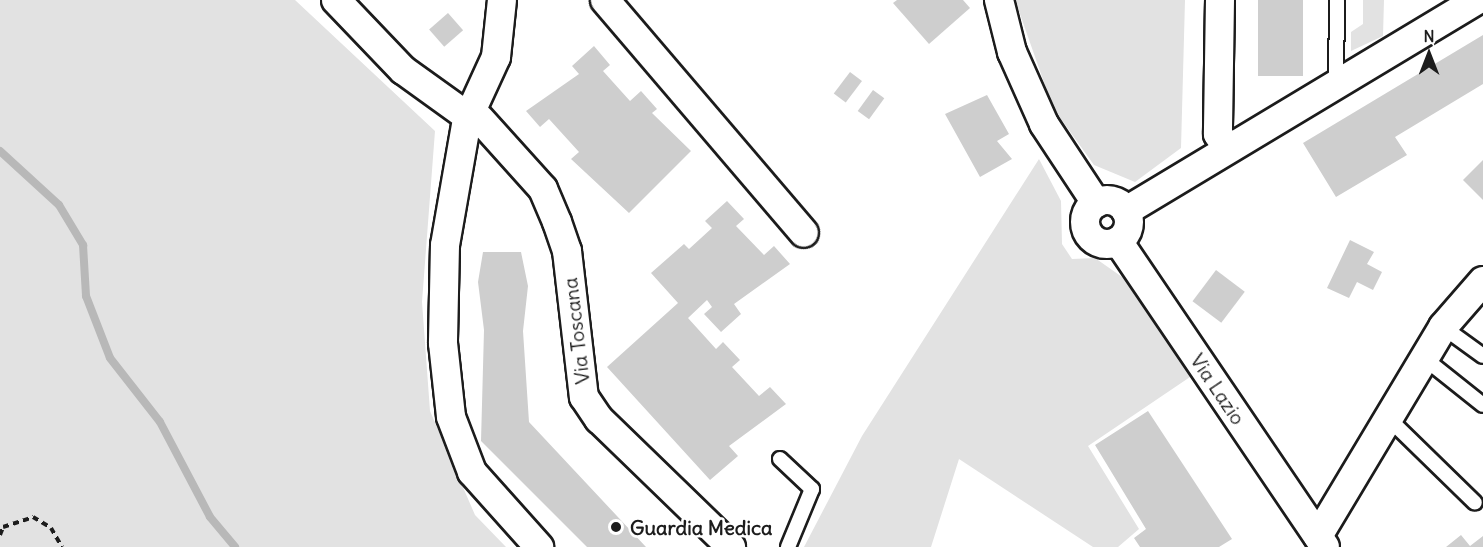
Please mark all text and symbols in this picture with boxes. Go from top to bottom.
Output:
north arrow [1399,24,1459,84]
text: N [1423,26,1435,46]
street label: Via Toscana [558,276,594,386]
street label: Via Lazio [1186,349,1250,429]
place label: Guardia Medica [630,515,772,539]
marker: Guardia Medica [607,518,625,536]

